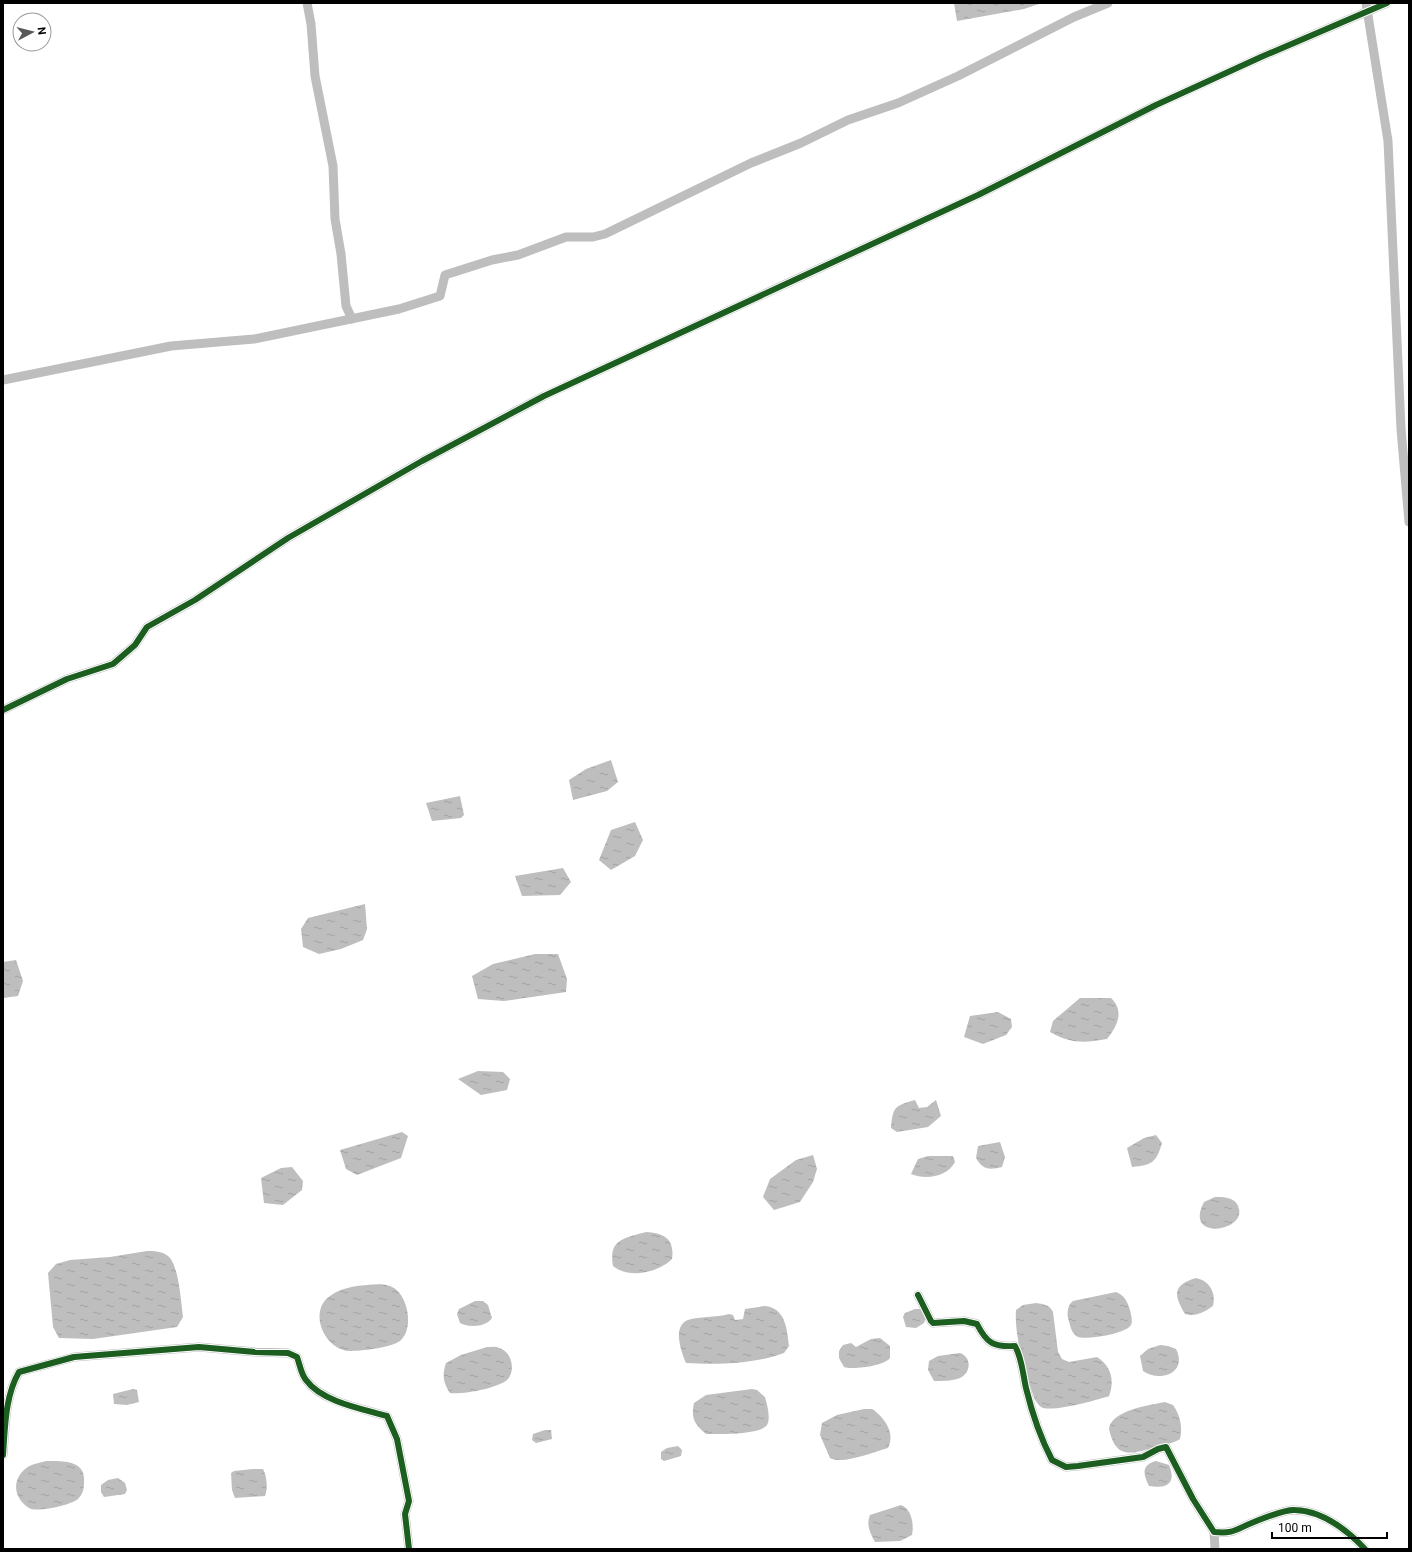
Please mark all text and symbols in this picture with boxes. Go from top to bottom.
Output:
north arrow [12,12,52,52]
text: N [35,26,48,36]
scale bar [1272,1514,1387,1540]
text: 100 m [1278,1521,1312,1535]

